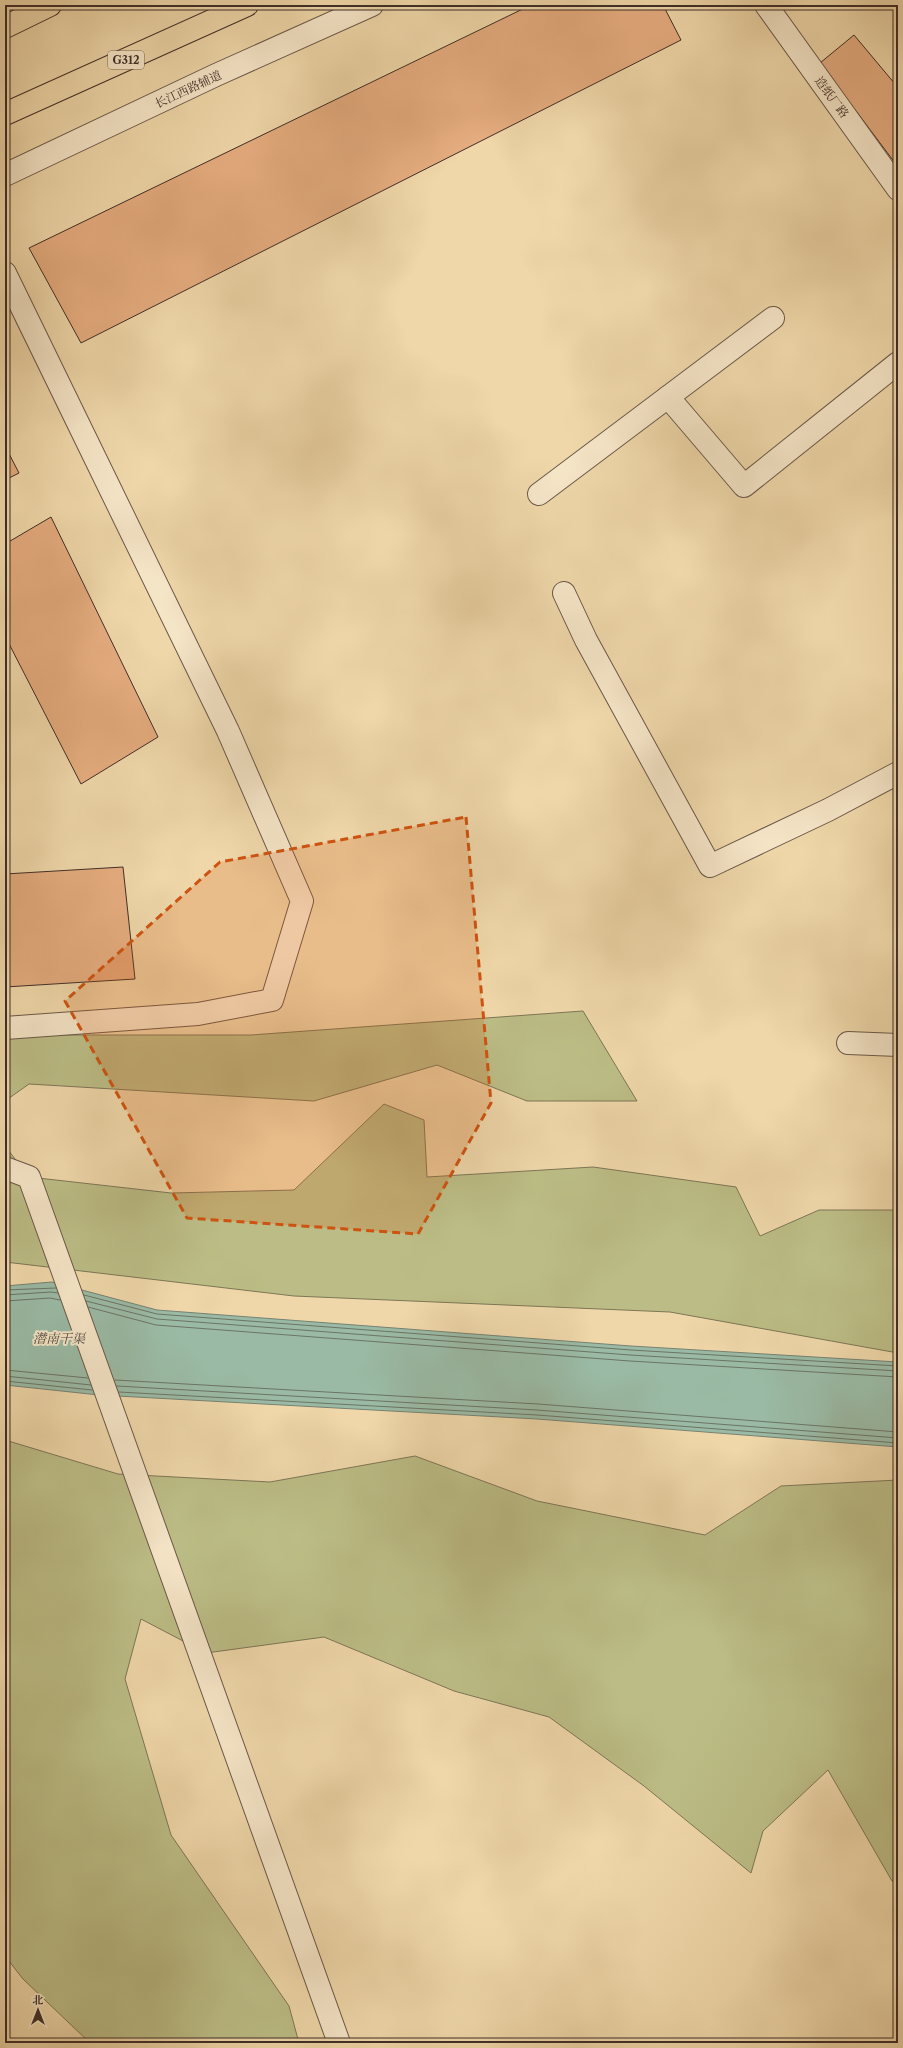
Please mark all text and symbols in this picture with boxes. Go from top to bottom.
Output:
road number: G312 [108,51,144,69]
street label: 长江西路辅道 [152,67,224,111]
street label: 造纸厂路 [812,73,852,121]
water label: 潜南干渠 [33,1330,87,1346]
north arrow [18,1990,58,2030]
text: 北 [33,1993,44,2007]

